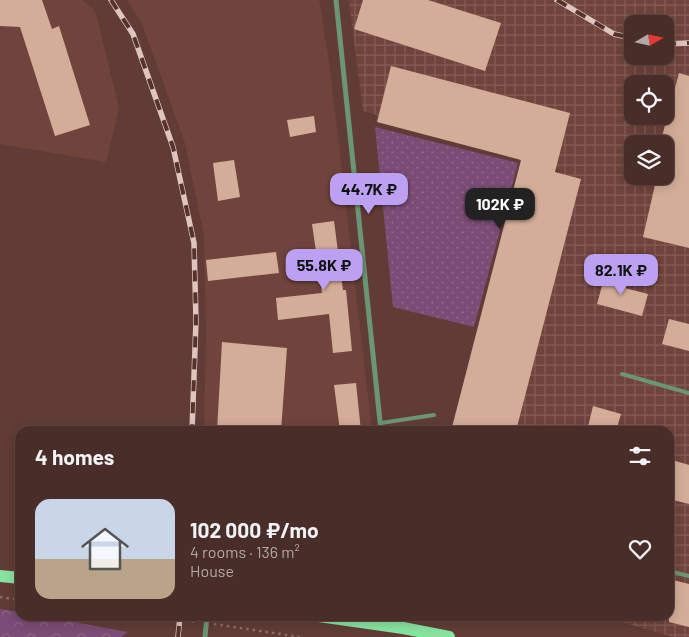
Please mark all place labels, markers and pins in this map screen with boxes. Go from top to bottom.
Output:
pin: 44.7K ₽ [323,172,415,215]
pin: 102K ₽ [459,188,541,230]
pin: 55.8K ₽ [278,248,370,291]
pin: 82.1K ₽ [575,254,667,296]

